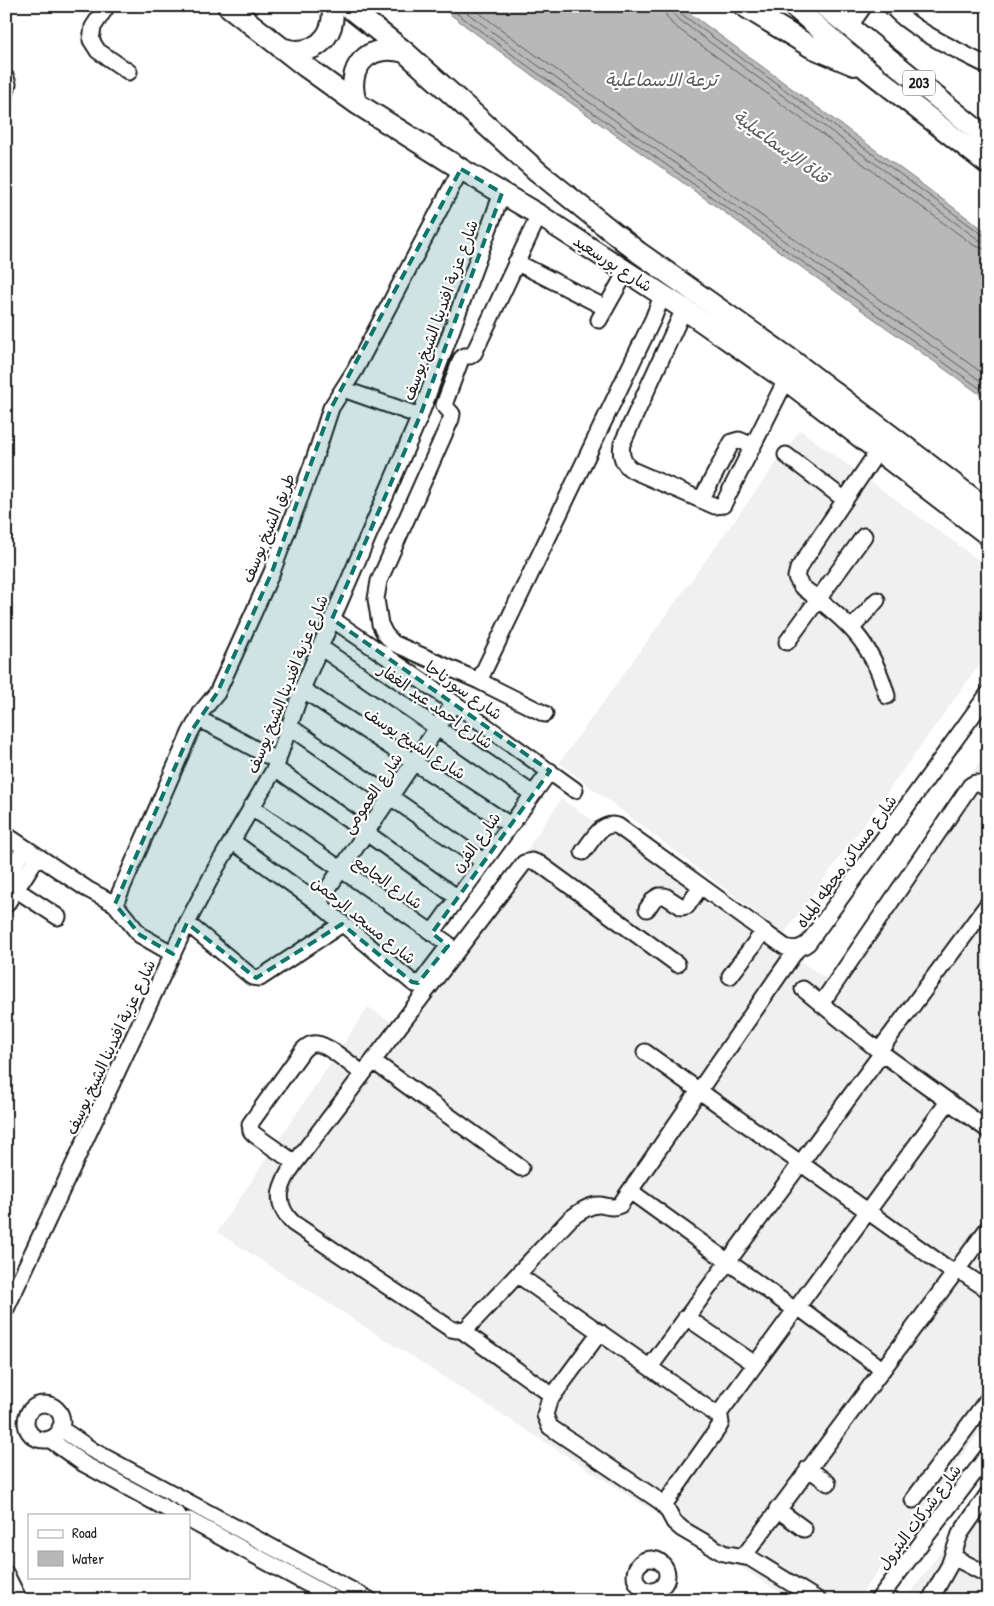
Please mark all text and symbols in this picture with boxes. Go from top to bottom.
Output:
water label: ترعة الاسماعلية [605,67,720,92]
road number: 203 [903,70,935,96]
water label: قناة الإسماعيلية [729,103,835,191]
street label: شارع عزبة افندينا الشيخ يوسف [397,217,484,404]
street label: شارع بورسعيد [569,229,657,298]
street label: طريق الشيخ يوسف [236,470,300,586]
street label: شارع عزبة افندينا الشيخ يوسف [241,591,334,777]
street label: شارع سورناجا [421,655,507,725]
street label: شارع احمد عبد الغفار [372,657,498,755]
street label: شارع الشيخ يوسف [359,702,470,785]
street label: شارع العمومى [337,748,408,838]
street label: شارع مساكن محطه المياه [790,790,903,932]
street label: شارع الفرن [447,807,506,877]
street label: شارع الجامع [348,850,427,915]
street label: شارع مسجد الرحمن [306,871,421,970]
street label: شارع عزبة افندينا الشيخ يوسف [60,956,161,1139]
street label: شارع شركات البترول [872,1460,967,1575]
legend [28,1514,190,1578]
text: Road [72,1522,97,1543]
text: Water [72,1548,104,1569]

